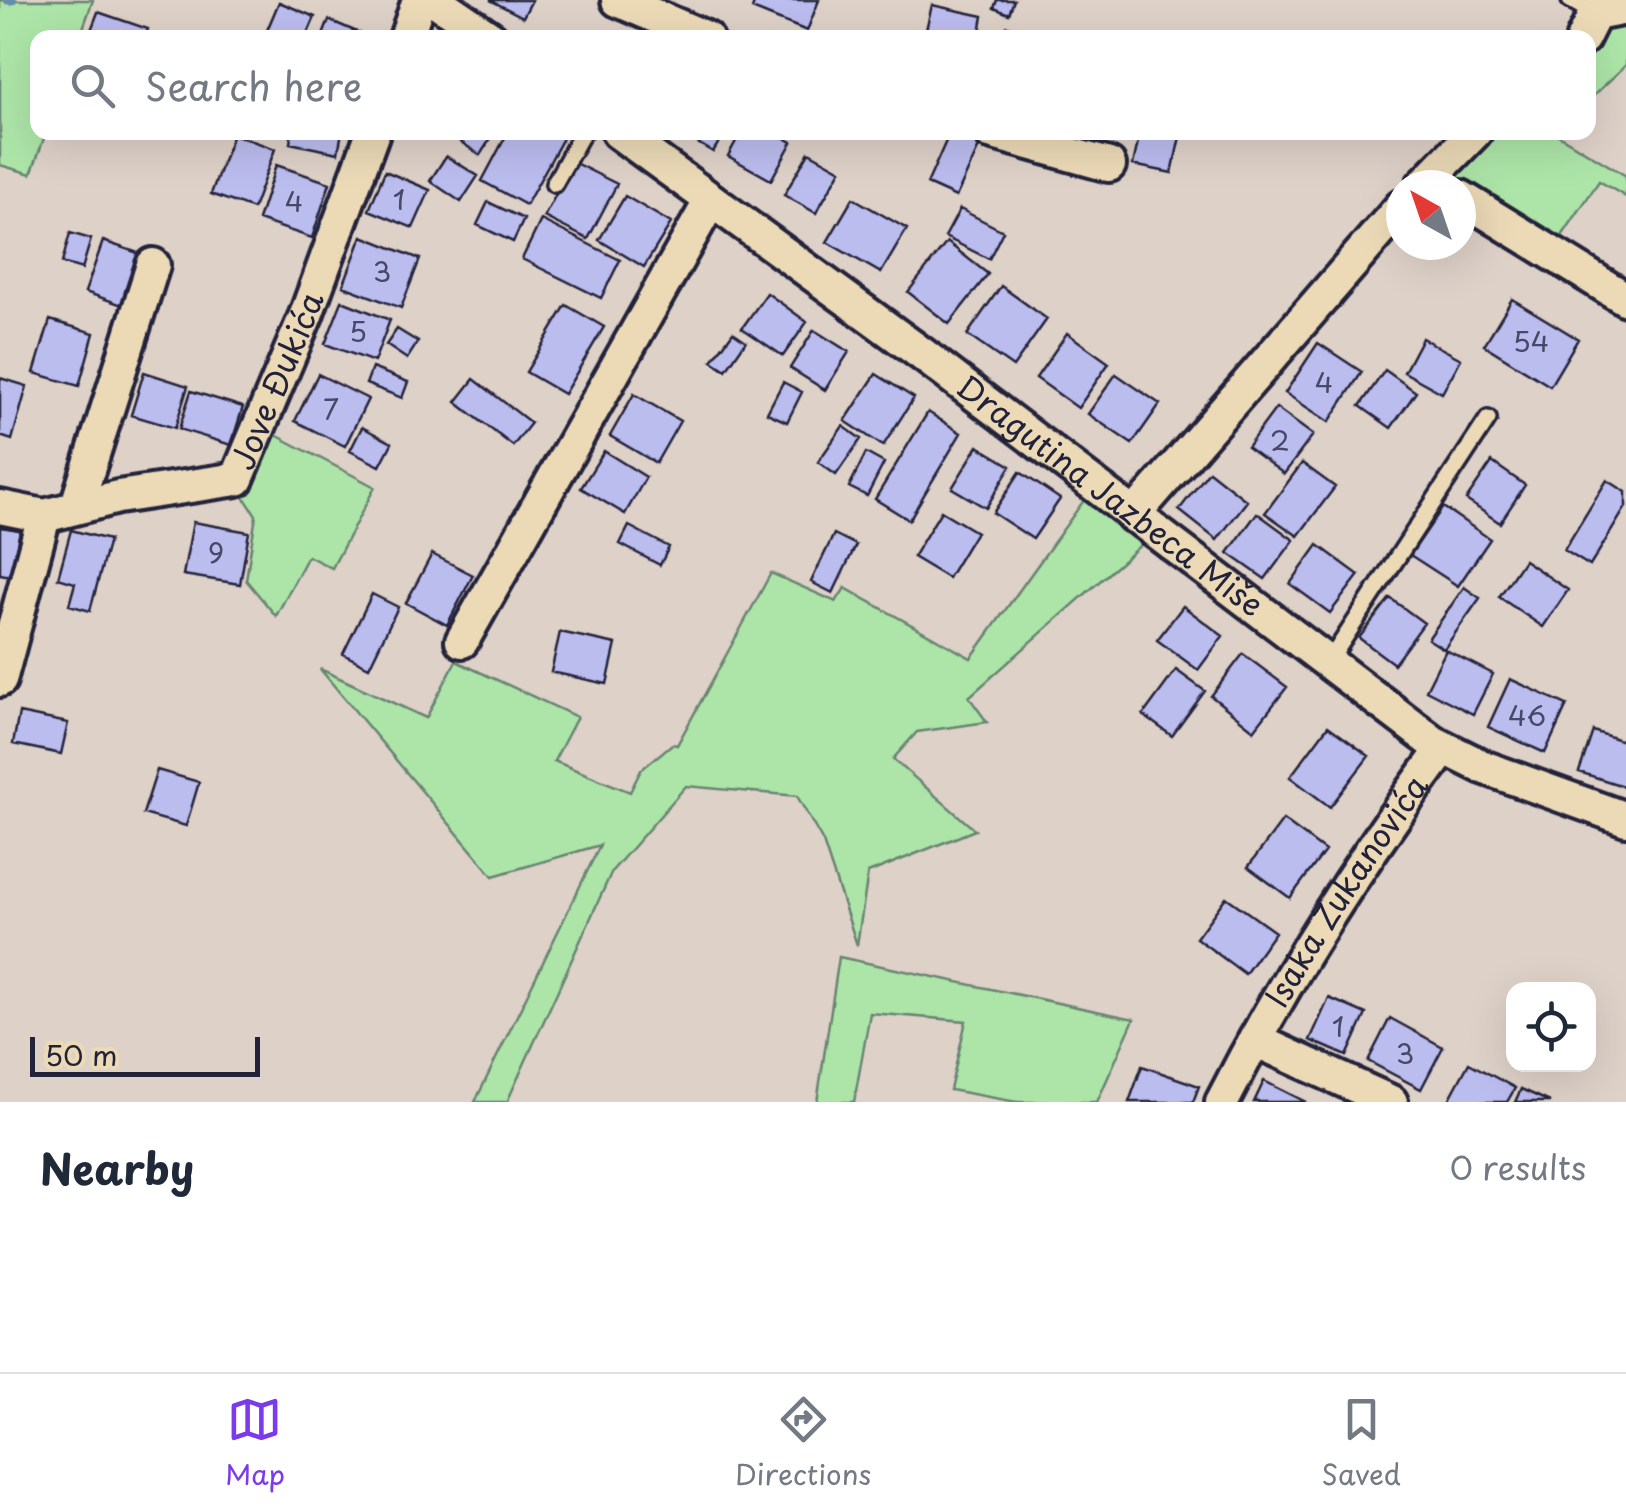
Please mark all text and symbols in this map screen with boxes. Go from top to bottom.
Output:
search box [30,30,1596,140]
text: Search here [145,57,362,114]
icon: search [65,58,120,113]
north arrow [1386,170,1476,260]
house number: 1 [393,177,405,220]
house number: 4 [285,179,303,222]
house number: 3 [373,249,391,292]
street label: Jove Đukića [218,285,334,476]
house number: 5 [349,309,367,352]
house number: 54 [1513,319,1549,362]
house number: 4 [1315,360,1333,403]
street label: Dragutina Jazbeca Miše [947,362,1275,627]
house number: 7 [323,387,339,430]
house number: 2 [1270,418,1290,461]
house number: 9 [208,530,224,573]
house number: 46 [1508,693,1546,736]
street label: Isaka Zukanovića [1252,764,1439,1016]
map controls [1506,982,1596,1072]
button: locate [1506,982,1596,1072]
house number: 1 [1332,1004,1344,1047]
house number: 3 [1396,1031,1414,1074]
scale bar [30,1032,260,1076]
text: 50 m [45,1033,118,1076]
text: Nearby [40,1136,194,1199]
text: 0 results [1450,1143,1586,1191]
tab: Map [225,1392,285,1495]
tab: Directions [735,1392,871,1495]
tab: Saved [1321,1392,1401,1495]

